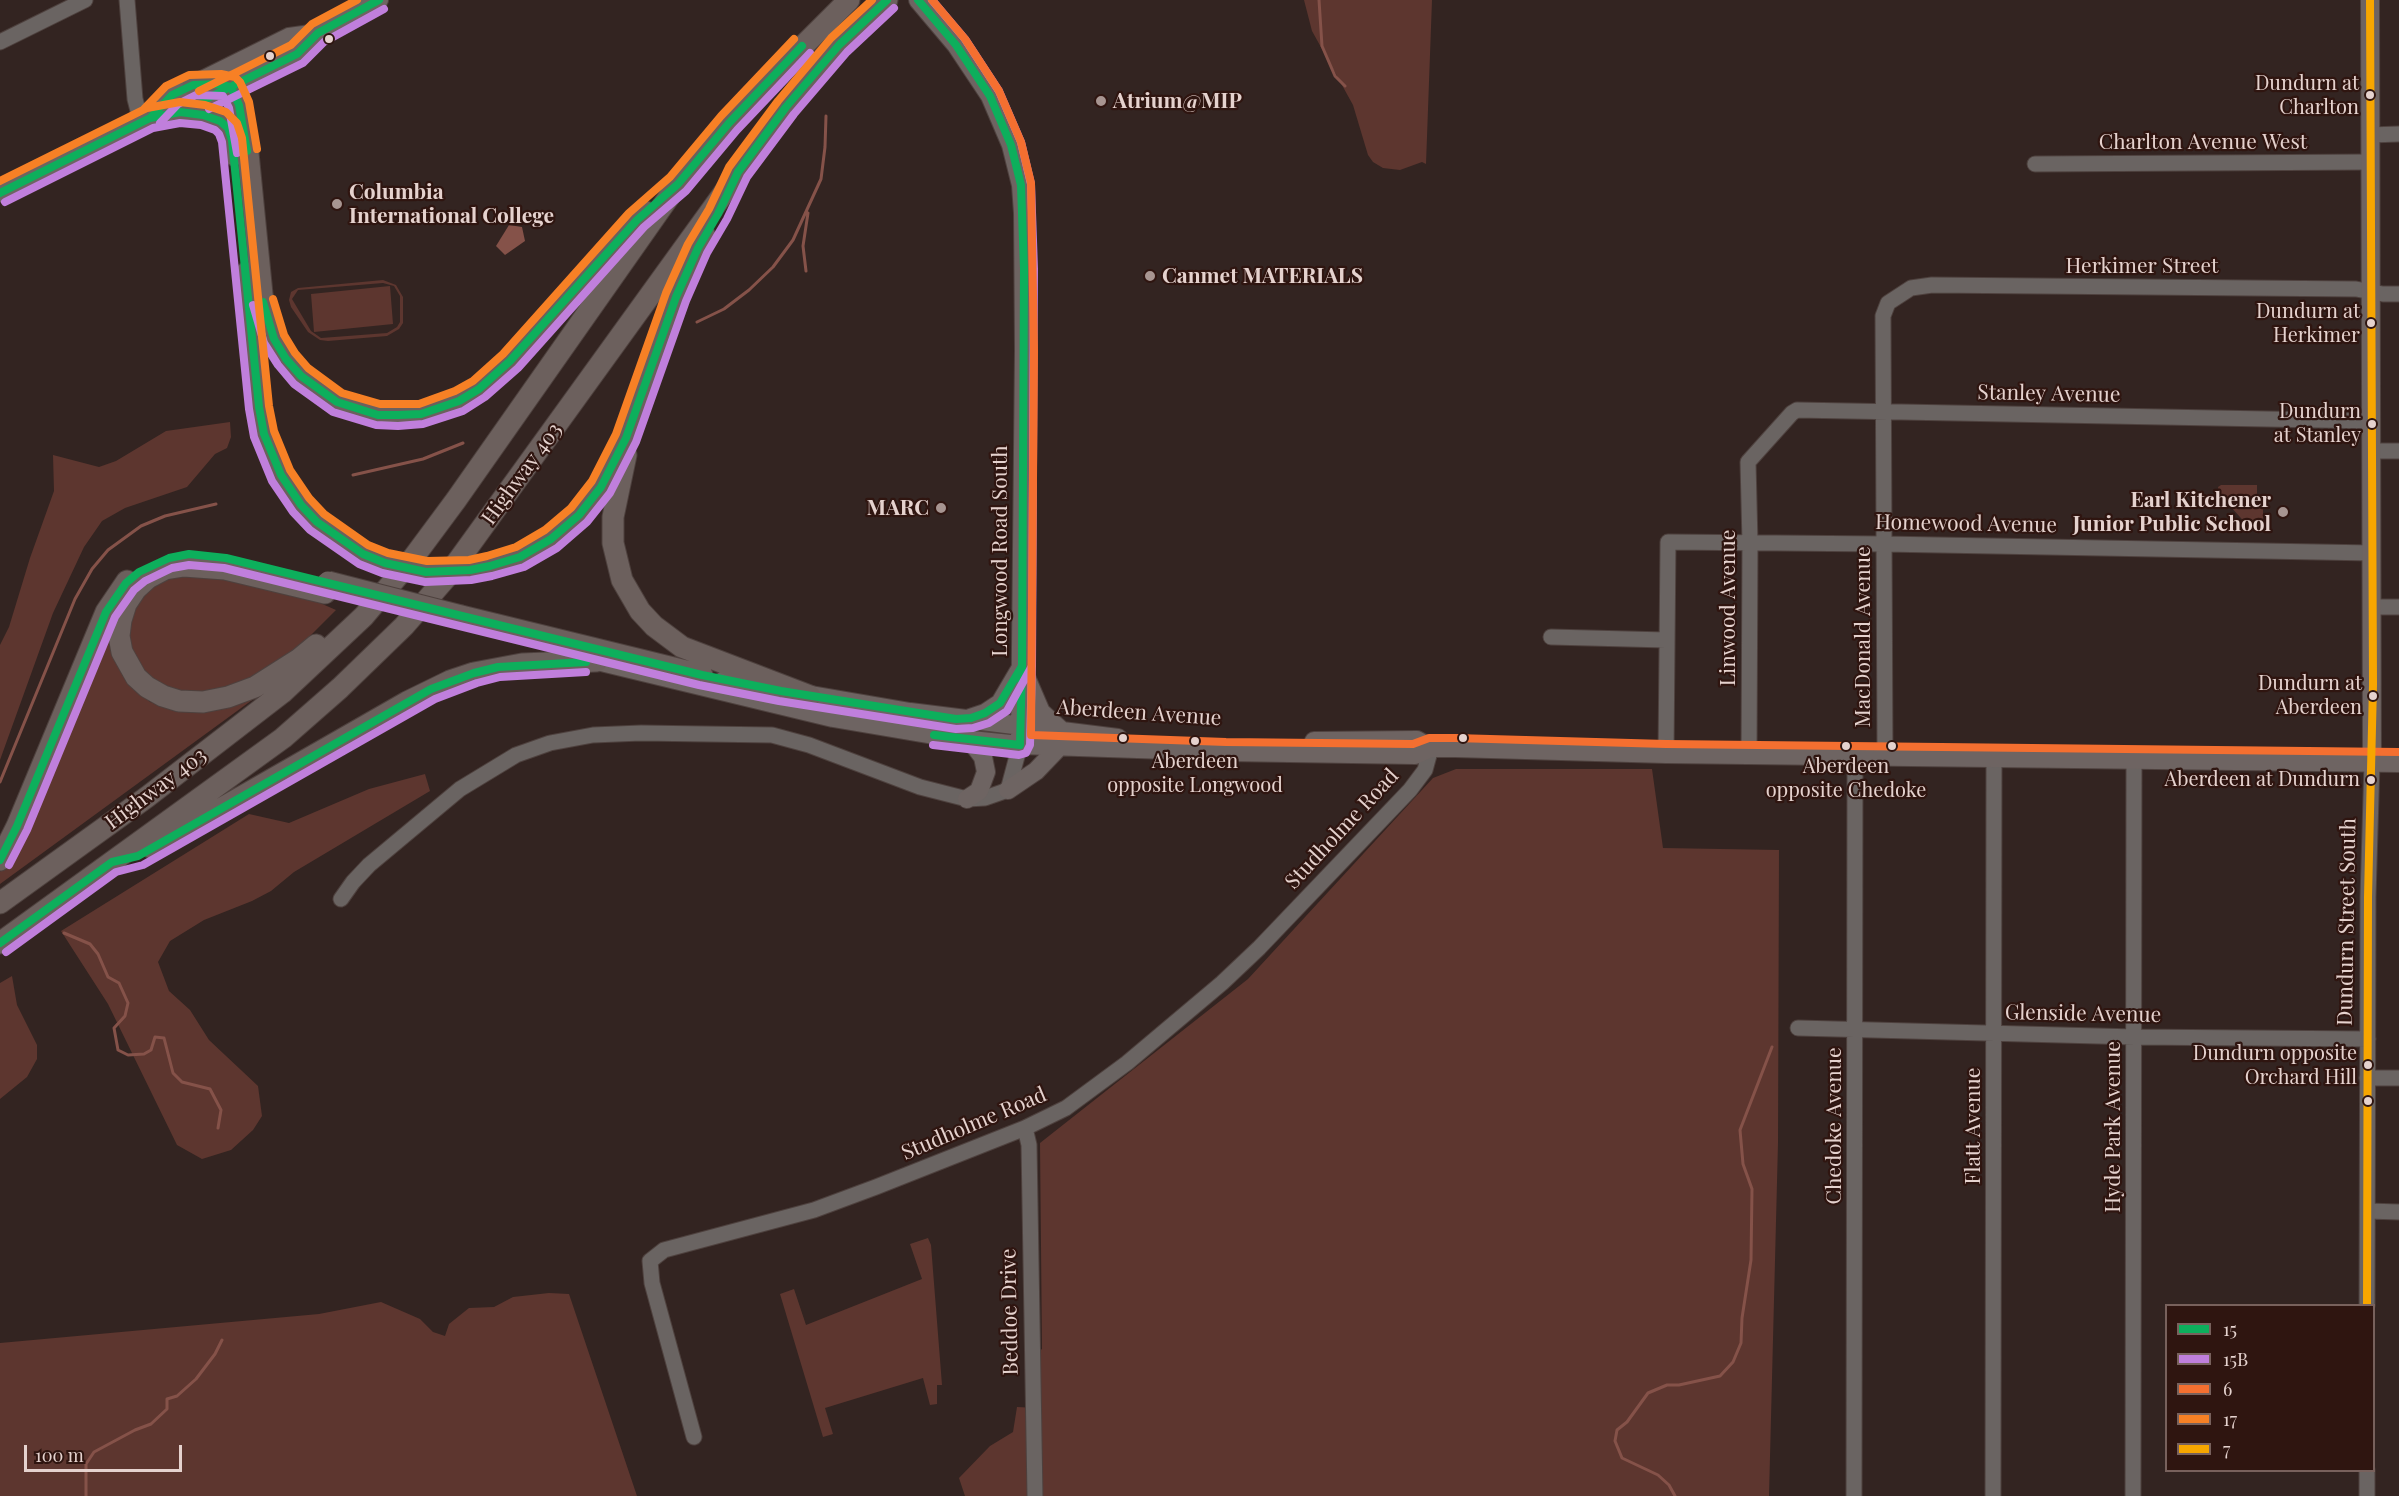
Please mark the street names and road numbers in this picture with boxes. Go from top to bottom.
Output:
street label: Charlton Avenue West [2099,129,2307,155]
street label: Herkimer Street [2065,253,2219,279]
street label: Stanley Avenue [1977,380,2121,408]
street label: Highway 403 [477,418,567,530]
street label: Longwood Road South [987,445,1013,657]
street label: Homewood Avenue [1875,510,2057,538]
street label: Linwood Avenue [1715,530,1741,686]
street label: MacDonald Avenue [1850,546,1876,728]
street label: Aberdeen Avenue [1056,695,1222,731]
street label: Highway 403 [101,743,211,835]
street label: Studholme Road [1280,764,1404,894]
street label: Dundurn Street South [2333,818,2361,1026]
street label: Glenside Avenue [2005,1000,2161,1028]
street label: Hyde Park Avenue [2100,1041,2126,1213]
street label: Chedoke Avenue [1821,1047,1847,1205]
street label: Flatt Avenue [1960,1068,1986,1184]
street label: Studholme Road [898,1082,1050,1166]
street label: Beddoe Drive [996,1248,1024,1376]

